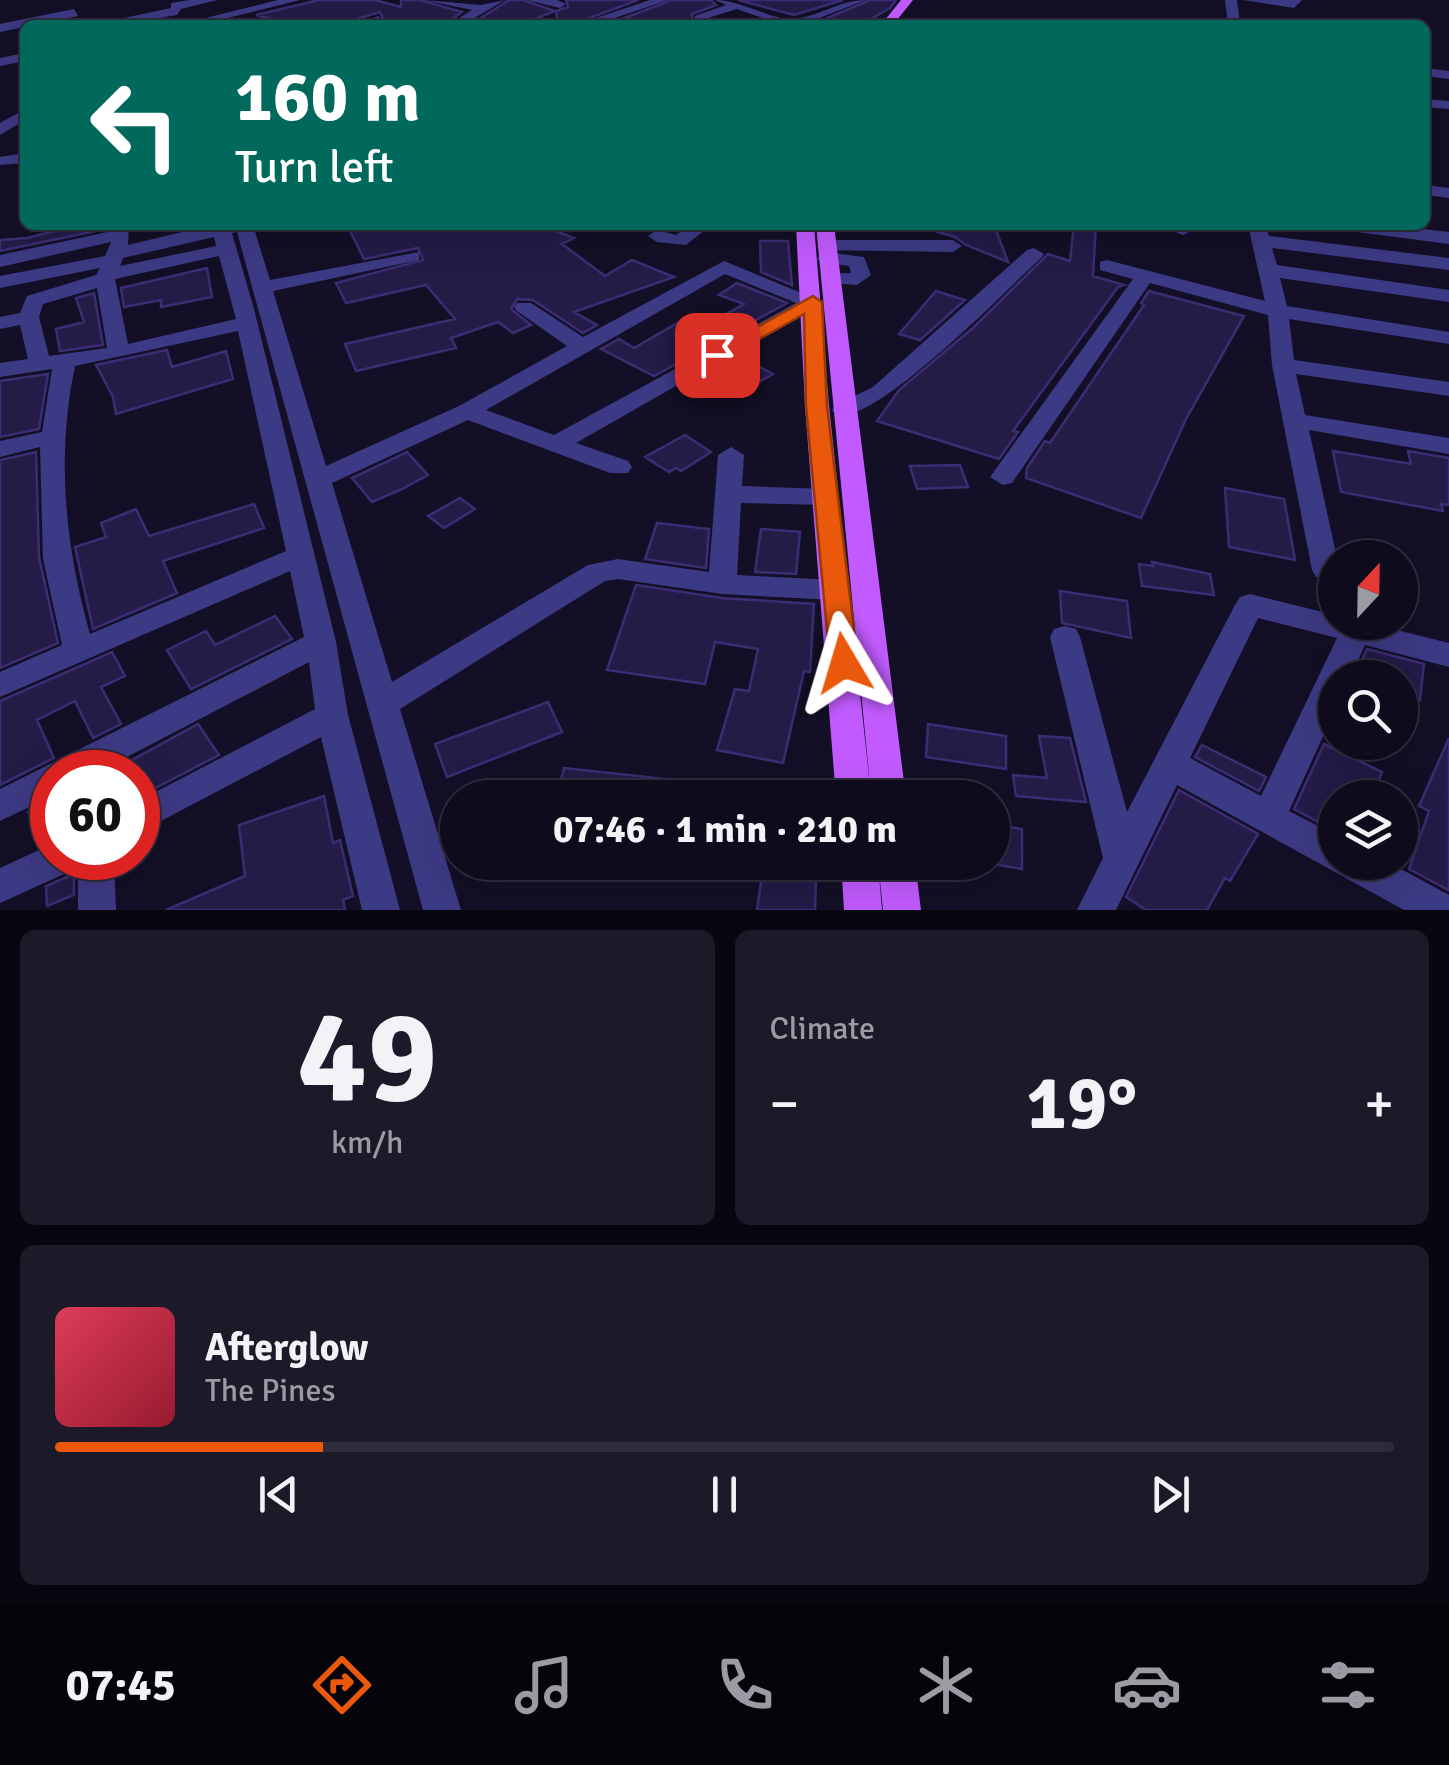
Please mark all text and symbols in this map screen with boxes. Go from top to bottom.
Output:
text: 160 m [235,54,420,140]
icon: left [70,60,200,190]
text: Turn left [235,140,394,195]
pin [675,313,760,398]
icon: arrive [690,328,745,383]
north arrow [1318,540,1418,640]
map controls [1318,540,1418,880]
position arrow [792,611,896,715]
button: search [1318,660,1418,760]
speed limit sign: 60 [30,750,160,880]
button: layers [1318,780,1418,880]
text: 07:46 · 1 min · 210 m [553,806,897,853]
text: 49 [297,978,437,1138]
text: Climate [770,1009,875,1048]
text: 19° [1026,1057,1137,1150]
text: − [770,1070,799,1138]
text: + [1364,1070,1394,1138]
text: km/h [331,1123,403,1162]
text: Afterglow [205,1324,368,1371]
text: The Pines [205,1371,336,1410]
icon: previous [251,1467,306,1522]
icon: pause [697,1467,752,1522]
icon: next [1143,1467,1198,1522]
icon: directions [307,1650,377,1720]
icon: music [509,1650,579,1720]
icon: phone [710,1650,780,1720]
icon: climate [911,1650,981,1720]
icon: car [1112,1650,1182,1720]
icon: filters [1313,1650,1383,1720]
text: 07:45 [66,1658,176,1713]

